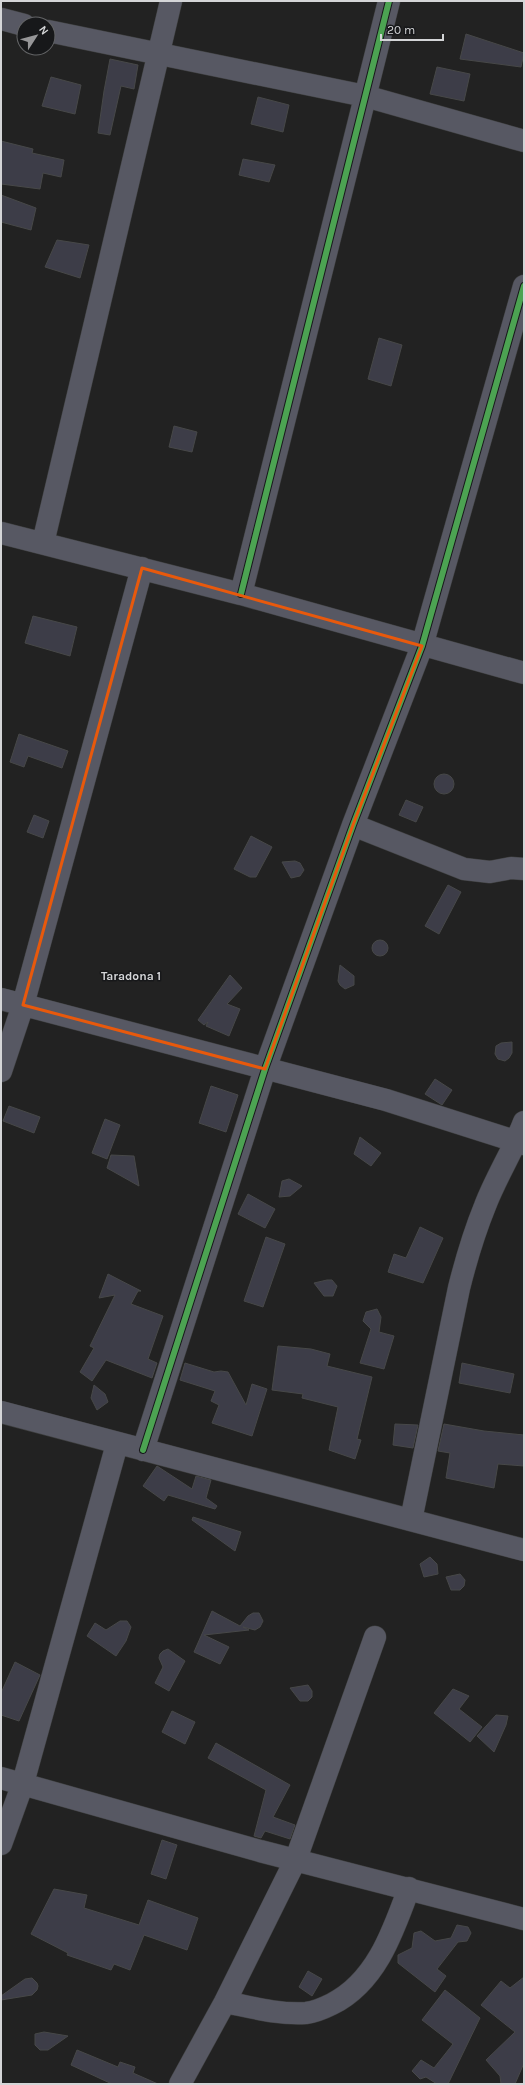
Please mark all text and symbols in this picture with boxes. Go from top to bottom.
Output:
north arrow [16,16,56,56]
scale bar [381,16,443,42]
text: N [36,23,51,37]
text: 20 m [387,23,415,37]
district label: Taradona 1 [101,969,161,983]

